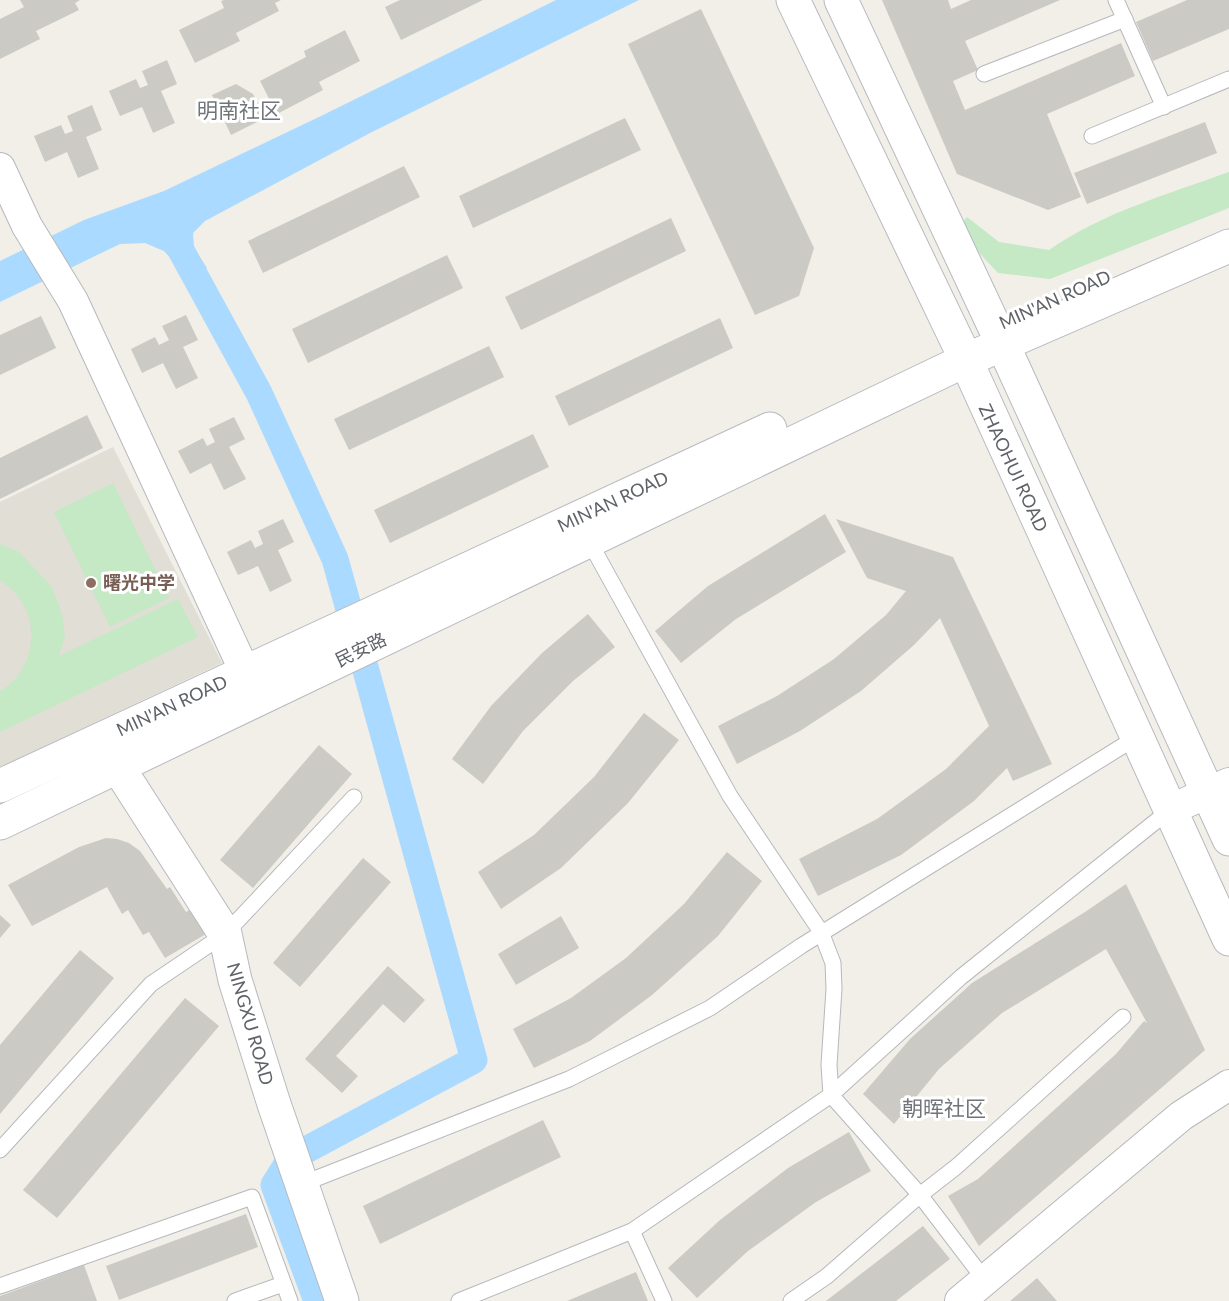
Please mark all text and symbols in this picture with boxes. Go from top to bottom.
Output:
district label: 明南社区 [197,97,281,122]
street label: MIN'AN ROAD [995,265,1114,333]
street label: ZHAOHUI ROAD [975,400,1053,535]
street label: MIN'AN ROAD [554,466,672,536]
place label: 曙光中学 [103,571,175,593]
marker: 曙光中学 [84,576,98,590]
street label: 民安路 [331,627,390,671]
street label: MIN'AN ROAD [113,670,231,740]
street label: NINGXU ROAD [223,960,279,1087]
district label: 朝晖社区 [902,1095,986,1120]

